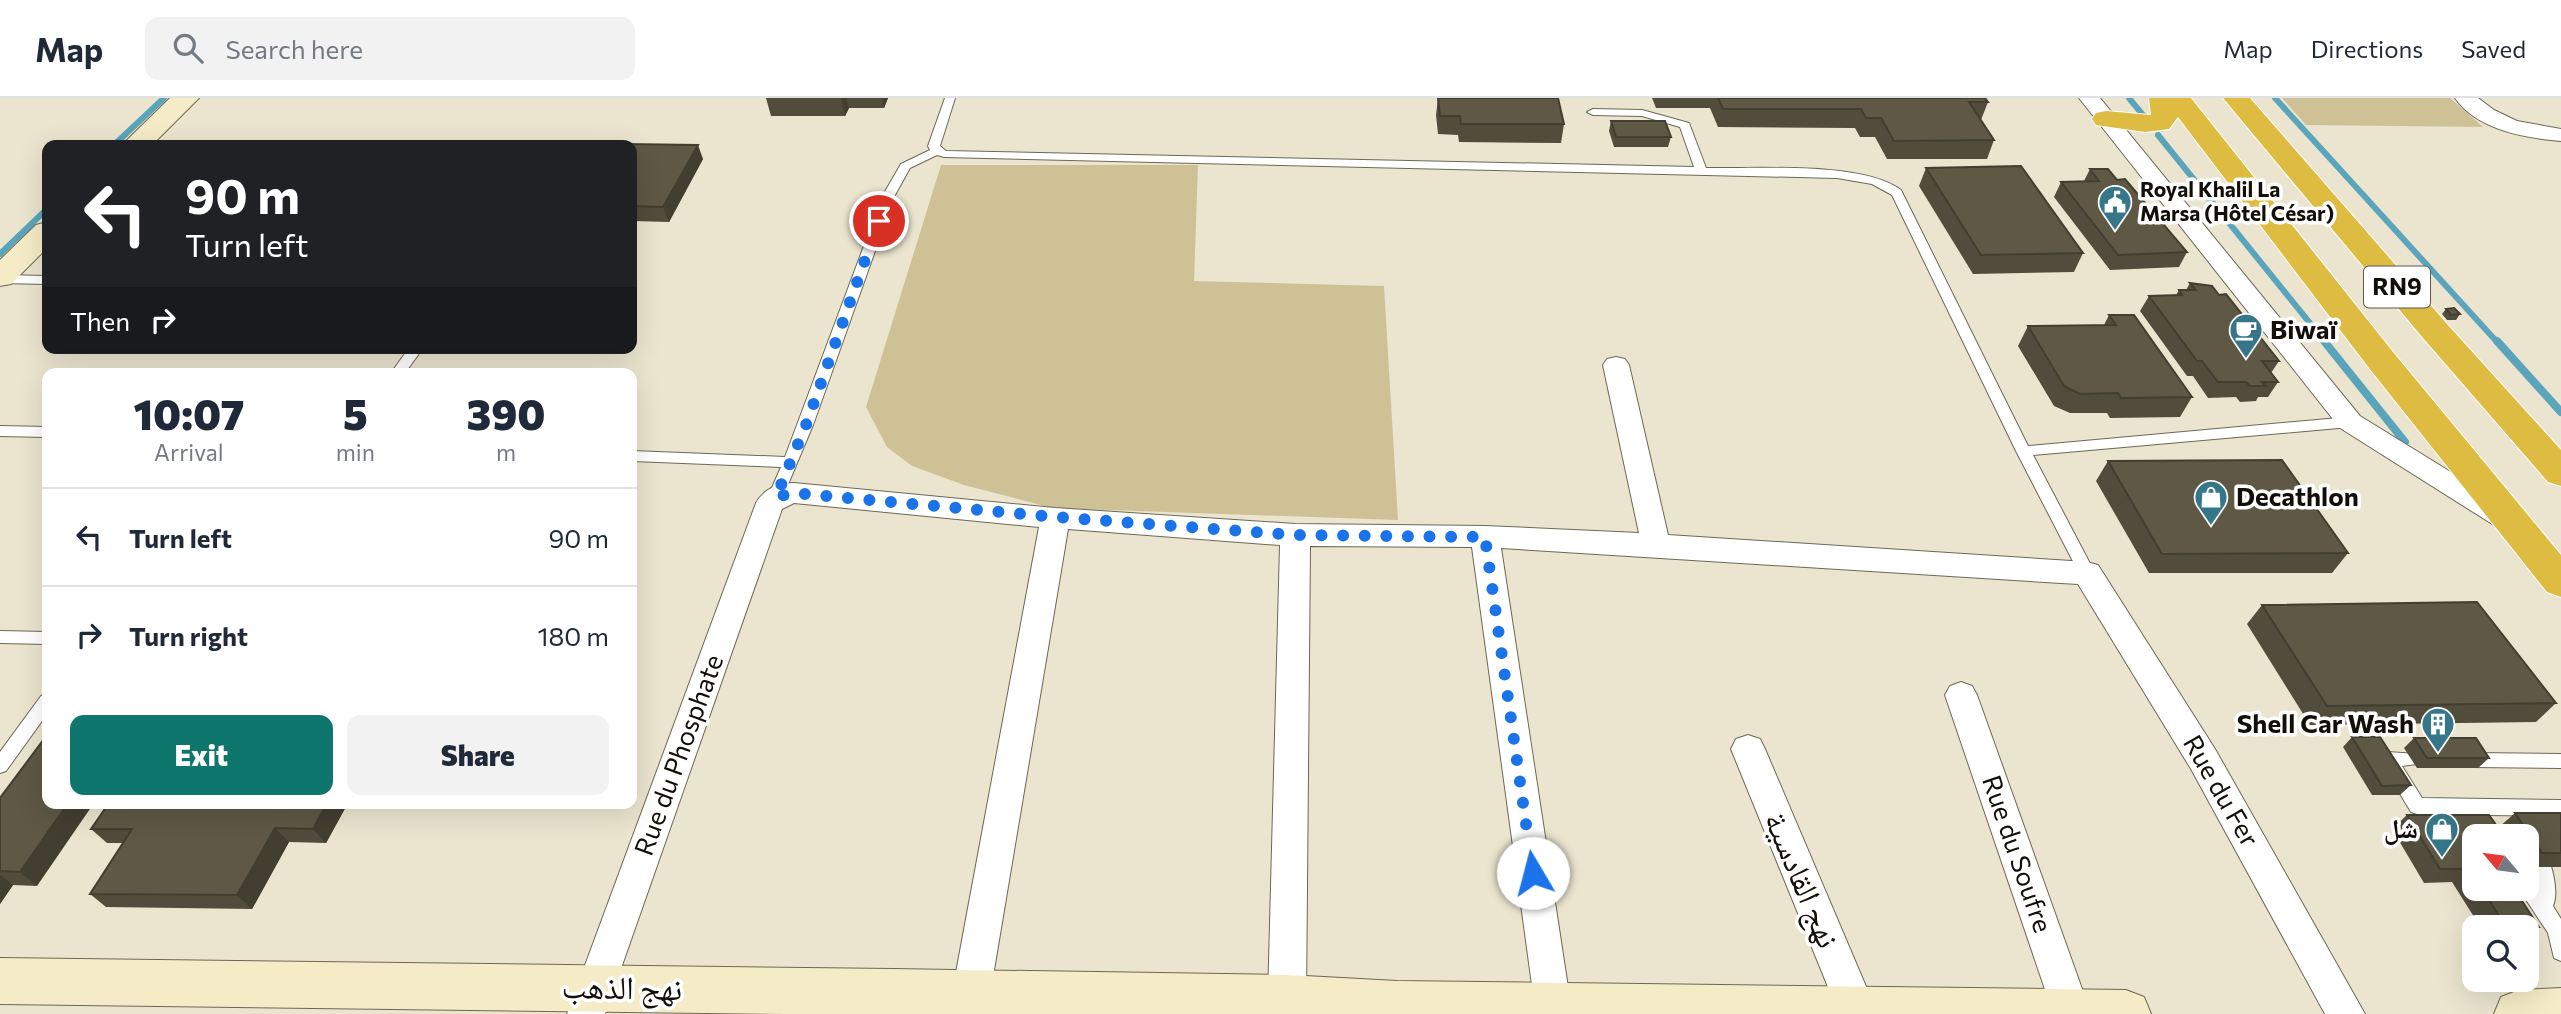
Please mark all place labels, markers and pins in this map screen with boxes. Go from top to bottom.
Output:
place label: Royal Khalil La Marsa (Hôtel César) [2140,176,2334,225]
public building icon: Royal Khalil La Marsa (Hôtel César) [2096,183,2134,232]
pin [849,191,909,251]
cafe icon: Biwaï [2227,311,2265,360]
place label: Biwaï [2270,313,2338,344]
shop icon: Decathlon [2192,478,2230,527]
place label: Decathlon [2236,480,2359,511]
building icon: Shell Car Wash [2419,705,2457,754]
place label: Shell Car Wash [2237,707,2414,738]
shop icon: شل [2423,810,2461,859]
place label: شل [2384,812,2418,845]

